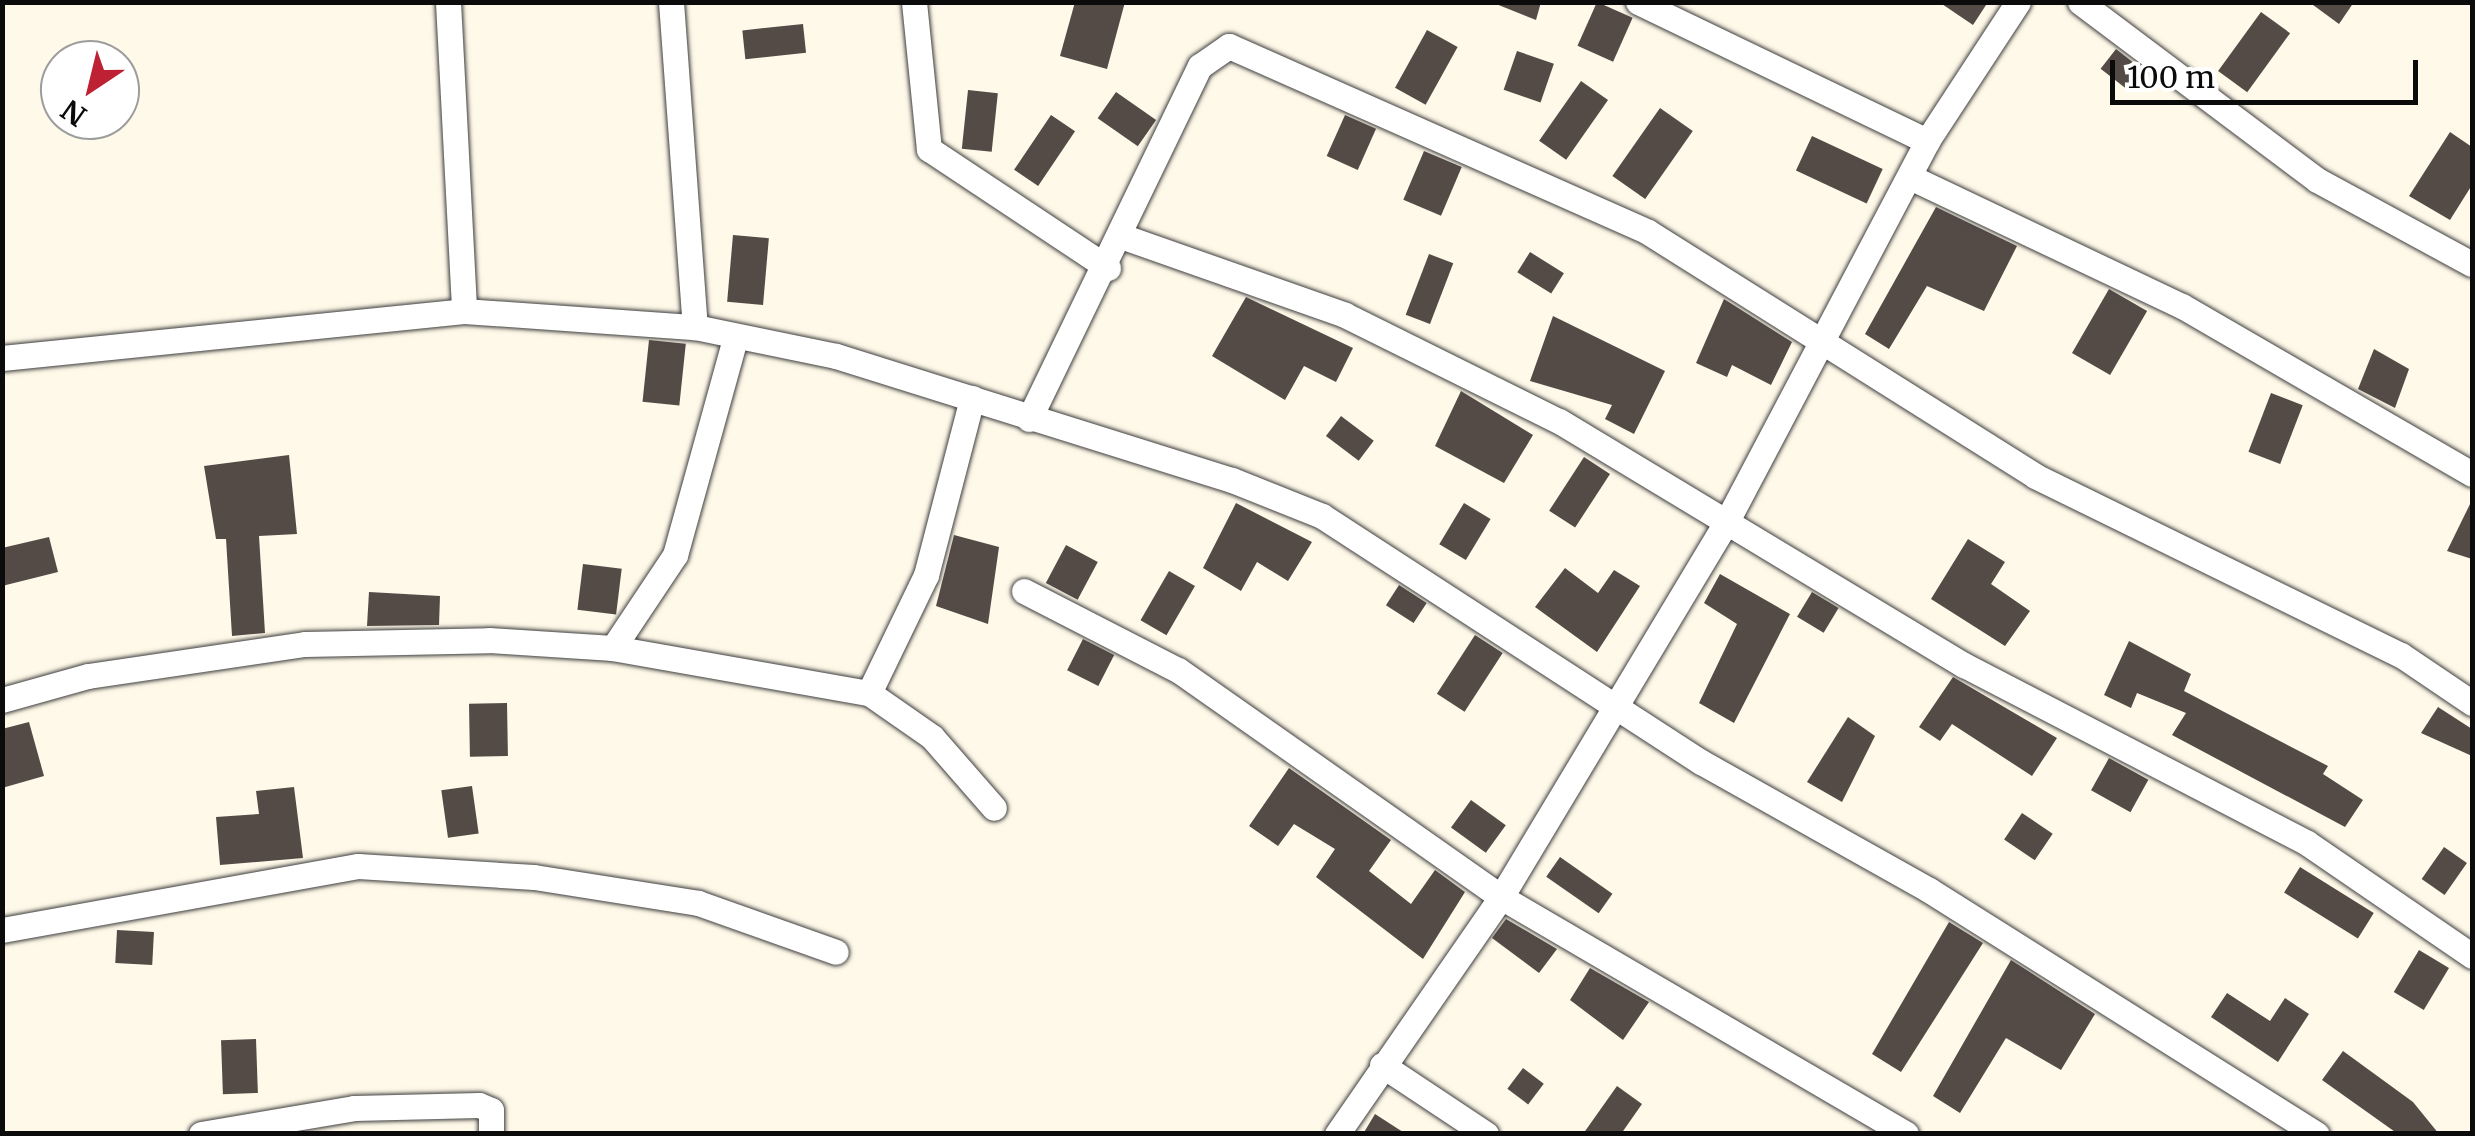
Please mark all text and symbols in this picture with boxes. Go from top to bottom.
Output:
north arrow [40,40,140,140]
scale bar [2115,40,2422,102]
text: 100 m [2127,58,2215,96]
text: N [55,92,93,134]

